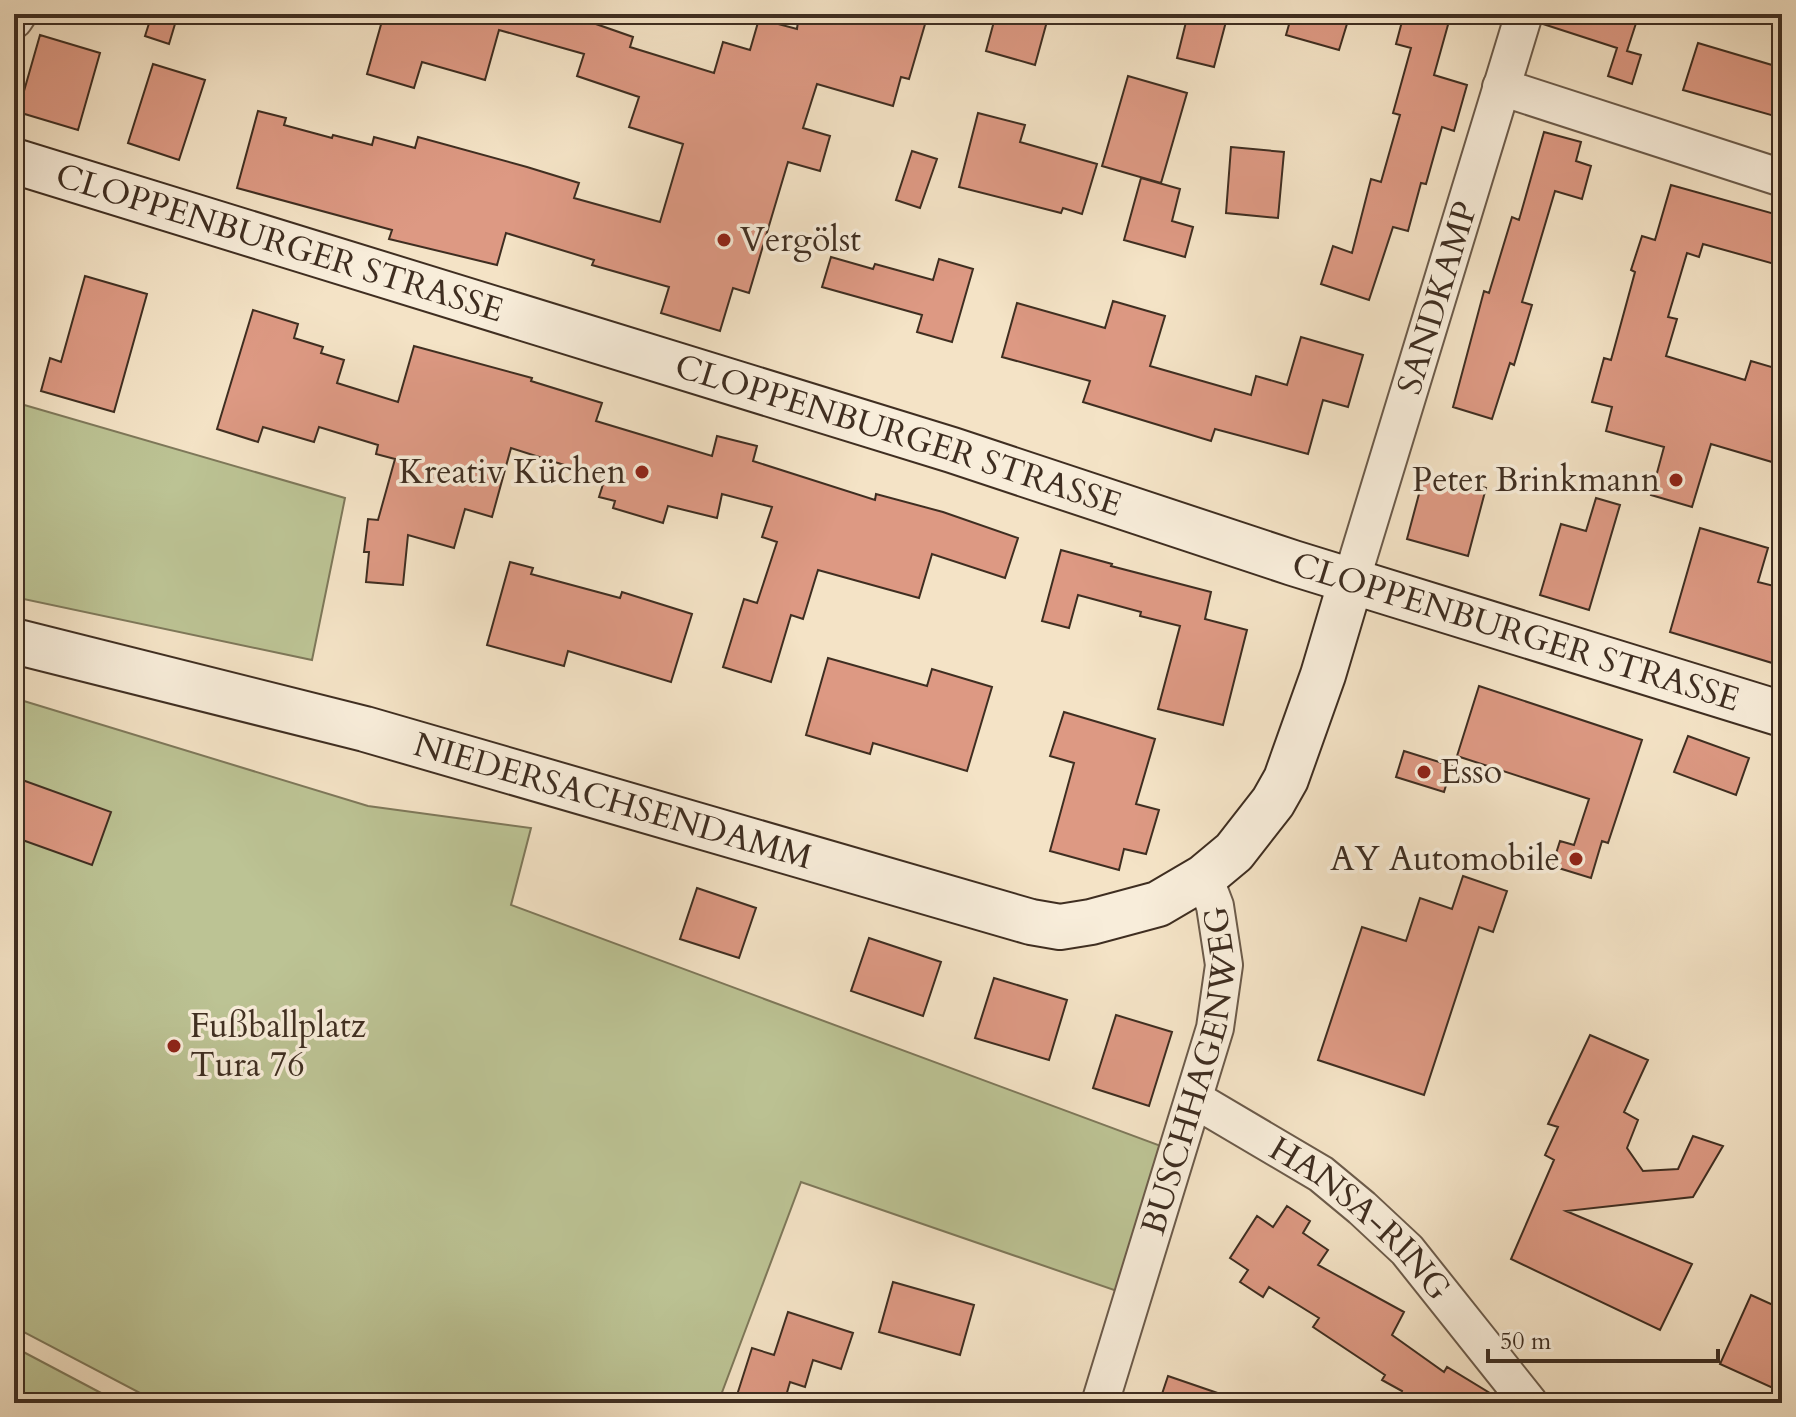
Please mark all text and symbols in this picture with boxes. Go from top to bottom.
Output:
street label: CLOPPENBURGER STRASSE [50,152,509,333]
street label: SANDKAMP [1386,196,1488,400]
place label: Vergölst [740,217,861,263]
marker: Vergölst [715,231,733,249]
street label: CLOPPENBURGER STRASSE [669,343,1128,528]
place label: Kreativ Küchen [399,449,626,495]
place label: Peter Brinkmann [1412,457,1660,503]
marker: Kreativ Küchen [633,463,651,481]
marker: Peter Brinkmann [1667,471,1685,489]
street label: CLOPPENBURGER STRASSE [1286,541,1745,723]
street label: NIEDERSACHSENDAMM [408,721,817,880]
place label: Esso [1440,749,1502,795]
marker: Esso [1415,763,1433,781]
place label: AY Automobile [1330,836,1560,882]
marker: AY Automobile [1567,850,1585,868]
street label: BUSCHHAGENWEG [1130,903,1248,1240]
place label: Fußballplatz Tura 76 [190,1003,366,1088]
marker: Fußballplatz Tura 76 [165,1037,183,1055]
street label: HANSA-RING [1261,1126,1461,1310]
scale bar [1488,1313,1718,1363]
text: 50 m [1500,1325,1552,1358]

